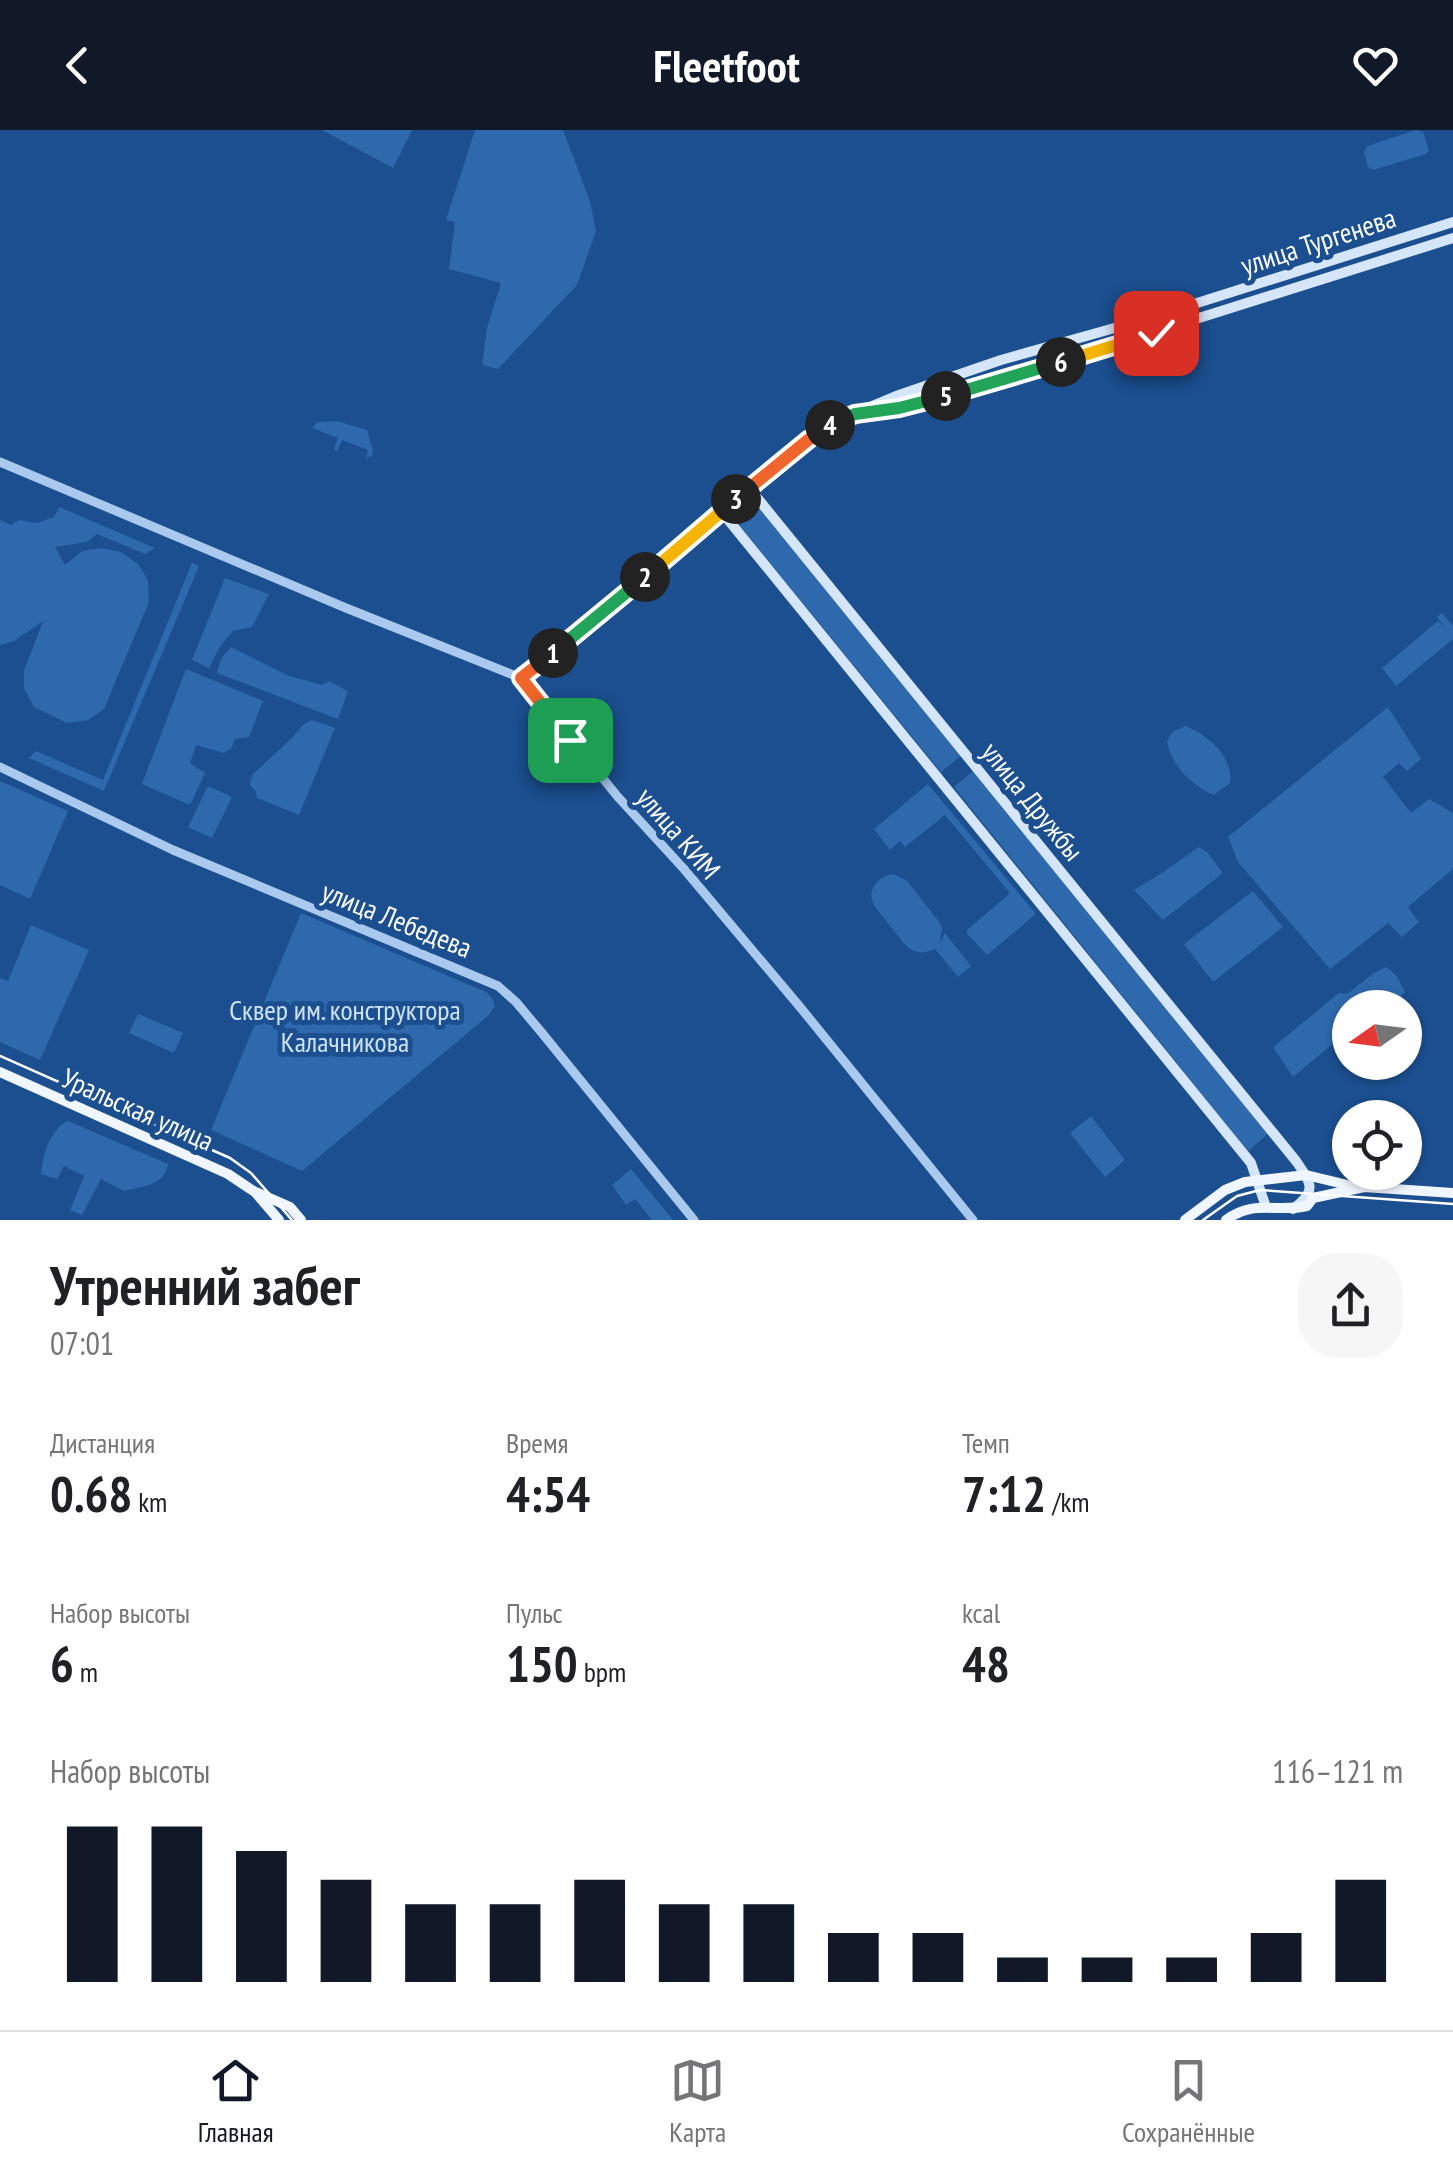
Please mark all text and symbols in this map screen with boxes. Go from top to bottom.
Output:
text: Fleetfoot [653,36,800,94]
icon: back [50,38,105,93]
icon: heart [1348,38,1403,93]
street label: улица Тургенева [1236,199,1400,283]
pin [1114,291,1199,376]
icon: check [1129,306,1184,361]
pin: 6 [1036,337,1086,387]
text: 6 [1054,343,1068,380]
pin: 5 [921,371,971,421]
text: 5 [939,377,953,414]
pin: 4 [805,400,855,450]
text: 4 [823,406,837,443]
pin: 3 [711,474,761,524]
text: 3 [729,480,743,517]
pin: 2 [620,552,670,602]
text: 2 [638,558,652,595]
pin: 1 [528,628,578,678]
text: 1 [546,634,560,671]
pin [528,698,613,783]
icon: arrive [543,713,598,768]
street label: улица Дружбы [974,734,1092,868]
street label: улица КИМ [629,779,729,887]
street label: улица Лебедева [317,872,477,966]
north arrow [1332,990,1422,1080]
map controls [1332,990,1422,1190]
park label: Сквер им. конструктора Калачникова [229,991,461,1060]
street label: Уральская улица [56,1059,220,1159]
button: locate [1332,1100,1422,1190]
text: Утренний забег [50,1249,360,1320]
button: share [1298,1253,1403,1358]
text: 07:01 [50,1322,114,1364]
text: Дистанция [50,1424,155,1461]
text: Время [506,1424,568,1461]
text: Темп [962,1424,1010,1461]
text: 0.68 [50,1461,132,1526]
text: 4:54 [506,1461,590,1526]
text: 7:12 [962,1461,1046,1526]
text: km [132,1483,167,1520]
text: /km [1046,1483,1090,1520]
text: Набор высоты [50,1594,190,1631]
text: Пульс [506,1594,563,1631]
text: kcal [962,1594,1000,1631]
text: 6 [50,1631,74,1696]
text: 150 [506,1631,578,1696]
text: 48 [962,1631,1010,1696]
text: m [74,1653,98,1690]
text: bpm [578,1653,626,1690]
text: Набор высоты [50,1750,210,1792]
text: 116–121 m [1272,1750,1403,1792]
tab: Главная [198,2053,274,2150]
tab: Карта [669,2053,726,2150]
tab: Сохранённые [1122,2053,1255,2150]

